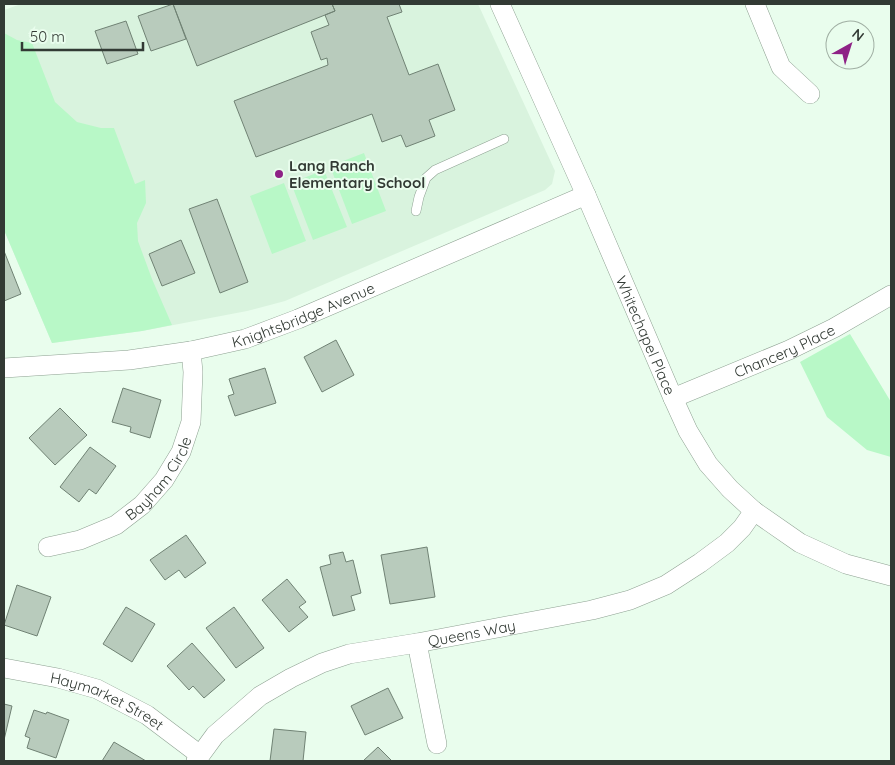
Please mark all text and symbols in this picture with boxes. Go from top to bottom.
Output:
scale bar [22,20,144,52]
north arrow [825,20,875,70]
text: N [849,25,868,45]
text: 50 m [30,27,65,46]
place label: Lang Ranch Elementary School [289,156,425,192]
marker: Lang Ranch Elementary School [273,168,285,180]
street label: Whitechapel Place [612,273,680,398]
street label: Knightsbridge Avenue [230,278,377,351]
street label: Chancery Place [731,320,838,381]
street label: Bayham Circle [121,434,195,524]
street label: Queens Way [426,615,517,650]
street label: Haymarket Street [49,667,168,734]

